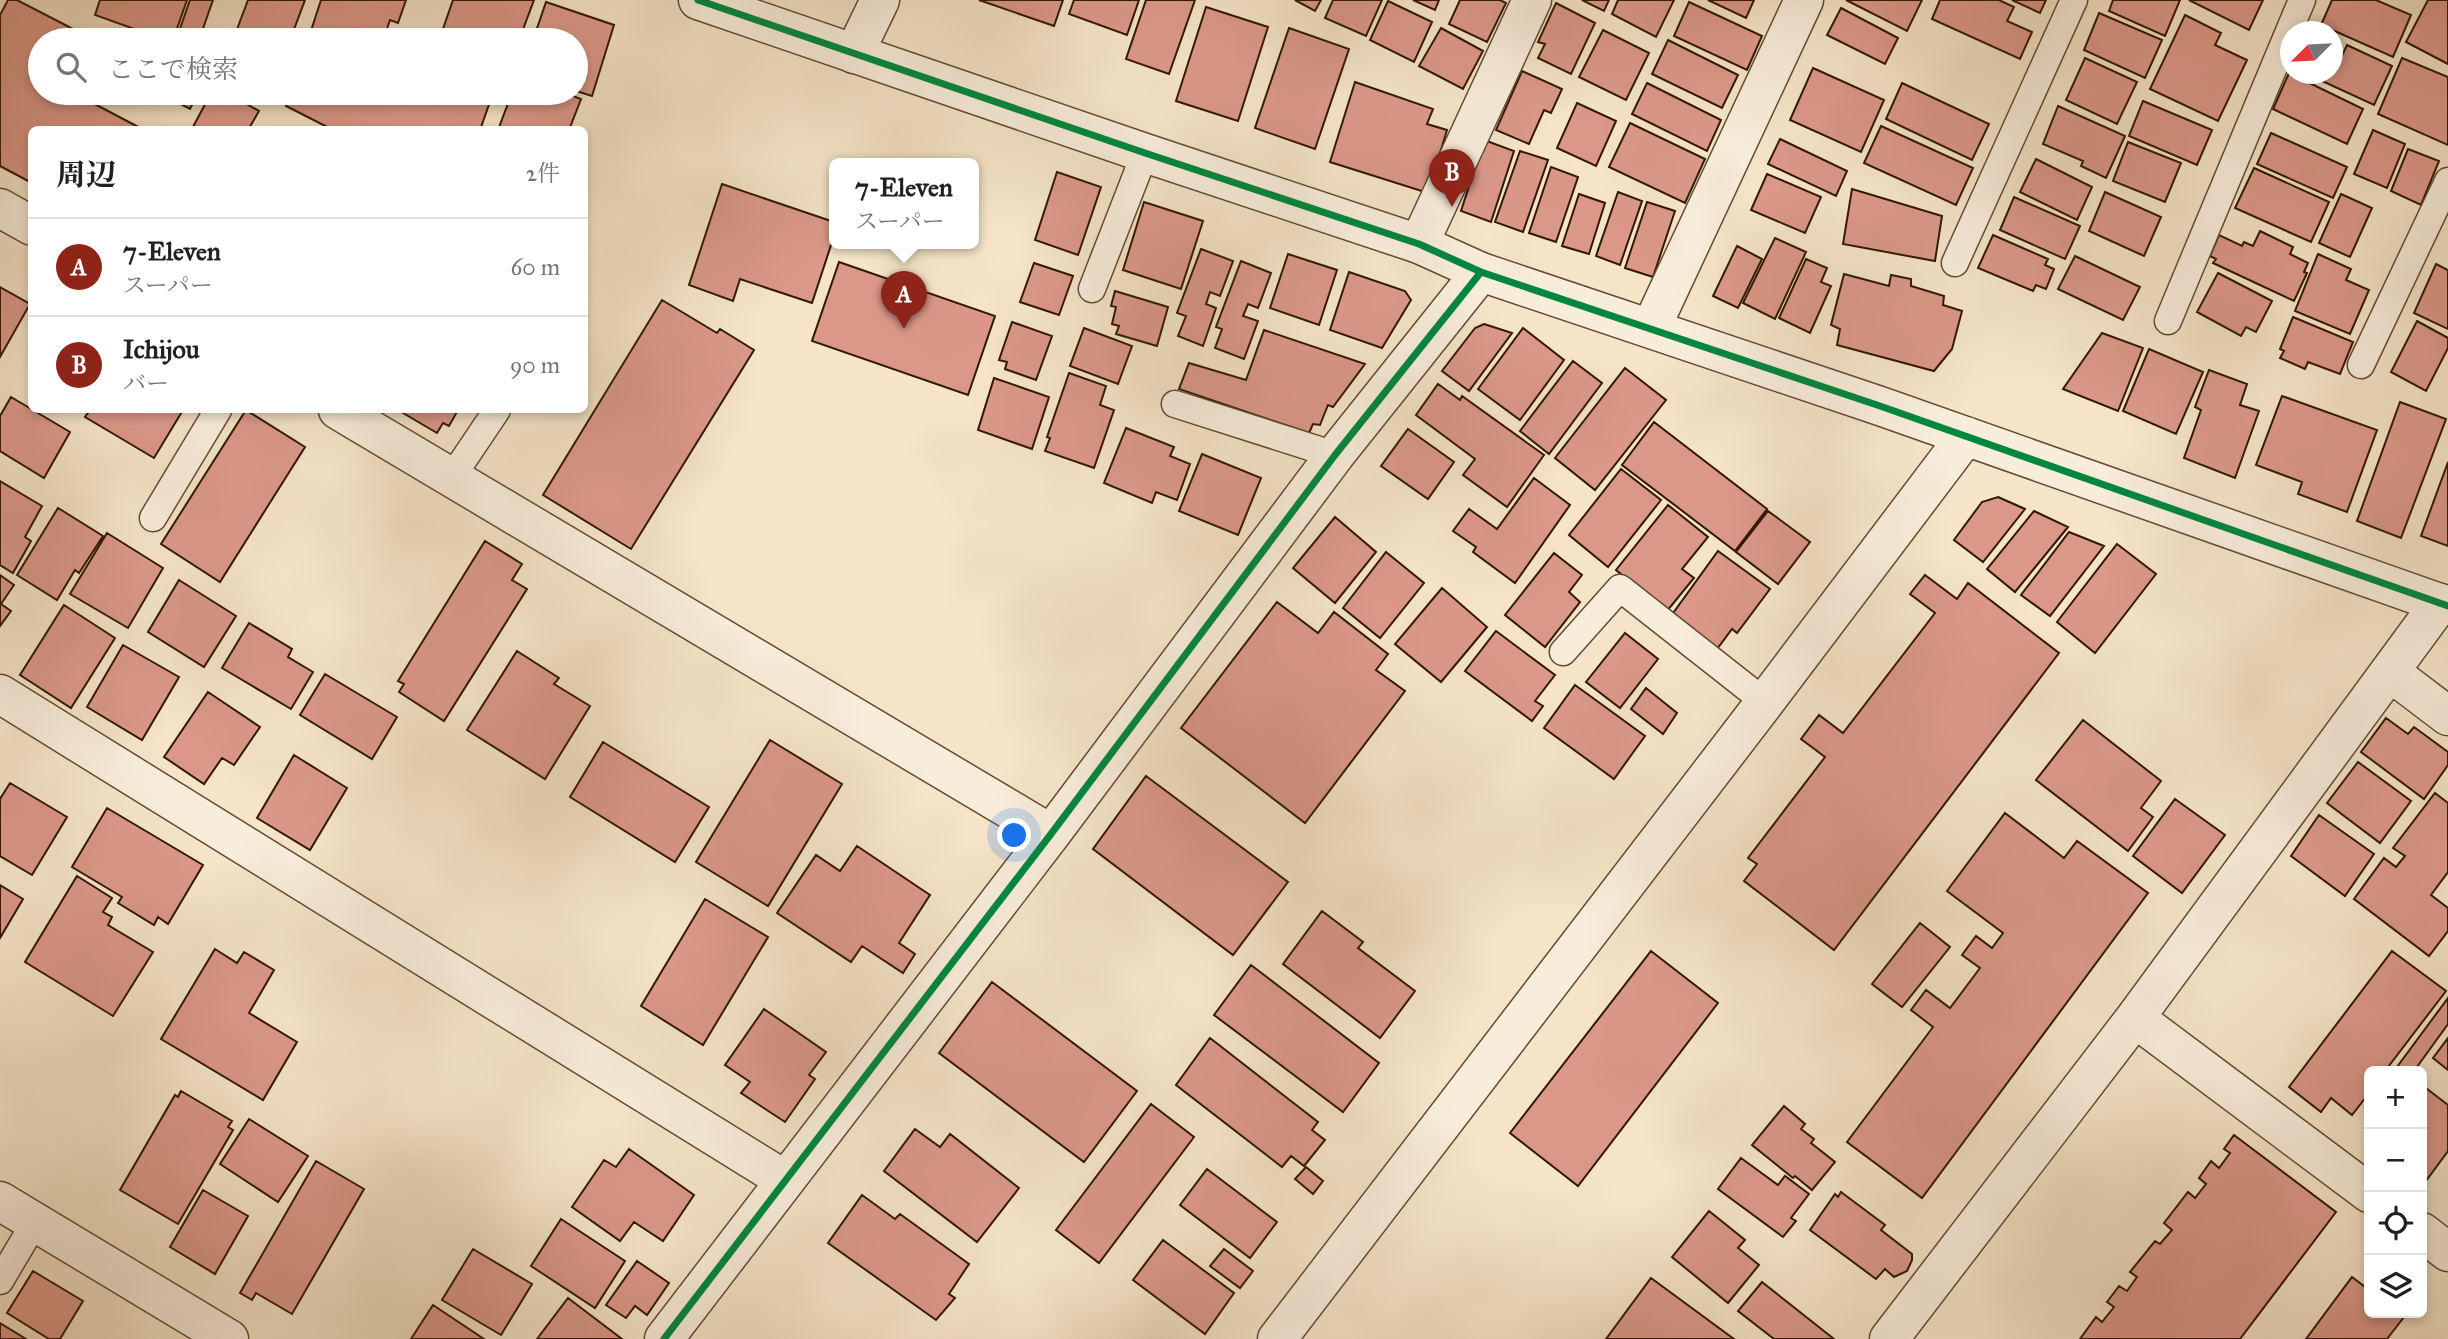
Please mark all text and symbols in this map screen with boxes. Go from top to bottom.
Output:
north arrow [2280,21,2343,84]
search box [28,28,588,105]
icon: search [52,48,90,86]
text: ここで検索 [108,53,238,85]
pin: B [1429,149,1475,207]
text: 周辺 [56,157,116,193]
popup [829,158,979,249]
text: 2件 [526,159,560,187]
text: 7-Eleven [855,171,953,203]
text: スーパー [855,207,945,235]
text: 7-Eleven [123,235,221,267]
text: A [71,253,87,281]
text: 60 m [511,253,560,281]
text: スーパー [123,271,213,299]
pin: A [881,271,927,329]
text: Ichijou [123,333,200,365]
text: B [71,351,87,379]
text: 90 m [510,351,560,379]
text: バー [123,369,169,397]
your location [997,818,1031,852]
map controls [2364,1066,2427,1318]
button: + [2364,1066,2427,1129]
button: − [2364,1129,2427,1192]
button: locate [2364,1192,2427,1255]
button: layers [2364,1255,2427,1318]

